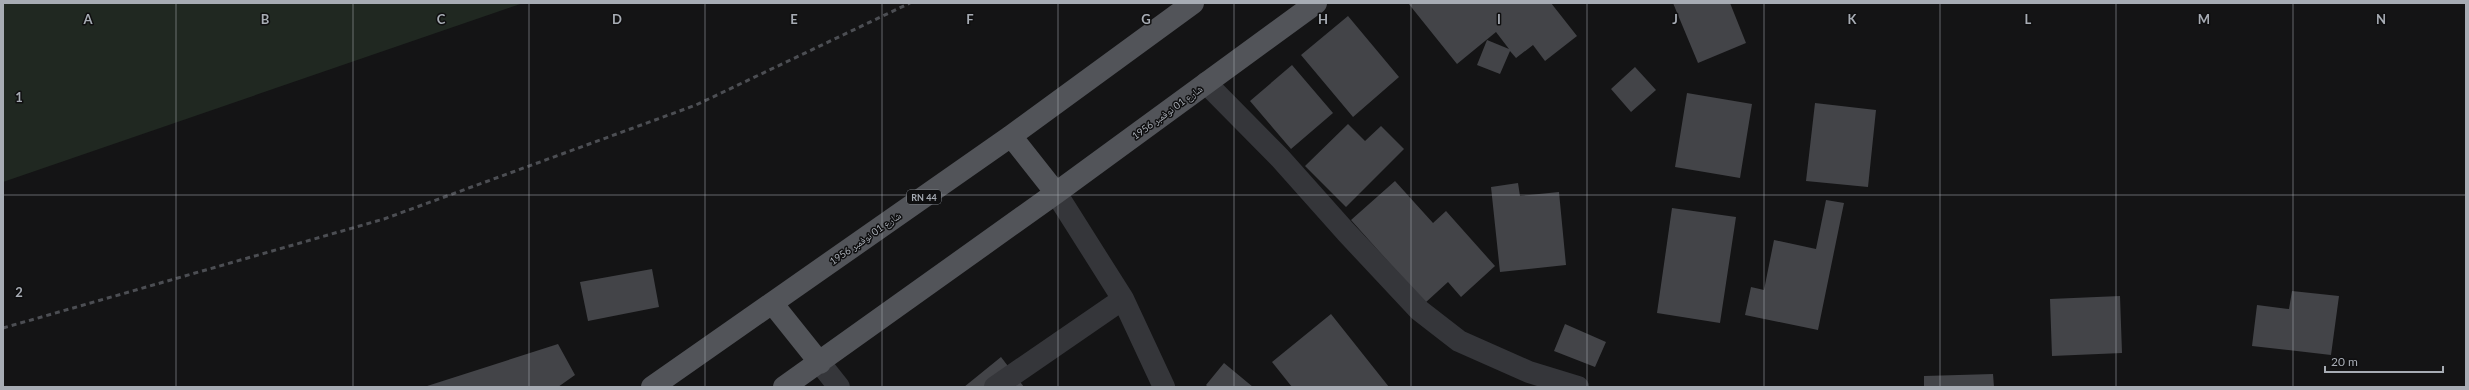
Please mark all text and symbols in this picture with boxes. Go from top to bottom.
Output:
text: A [82,11,93,27]
text: B [261,11,270,27]
text: C [437,11,446,27]
text: D [612,11,622,27]
text: E [790,11,798,27]
text: F [966,11,974,27]
text: G [1141,11,1151,27]
text: H [1318,11,1328,27]
text: I [1497,11,1501,27]
text: J [1672,11,1678,27]
text: K [1848,11,1858,27]
text: L [2025,11,2032,27]
text: M [2198,11,2210,27]
text: N [2376,11,2386,27]
street label: شارع 01 نوفمبر 1956 [1129,82,1206,142]
text: 1 [15,89,23,105]
road number: RN 44 [907,190,941,204]
street label: شارع 01 نوفمبر 1956 [827,209,904,268]
text: 2 [15,284,23,300]
scale bar [2325,348,2443,374]
text: 20 m [2331,354,2358,369]

